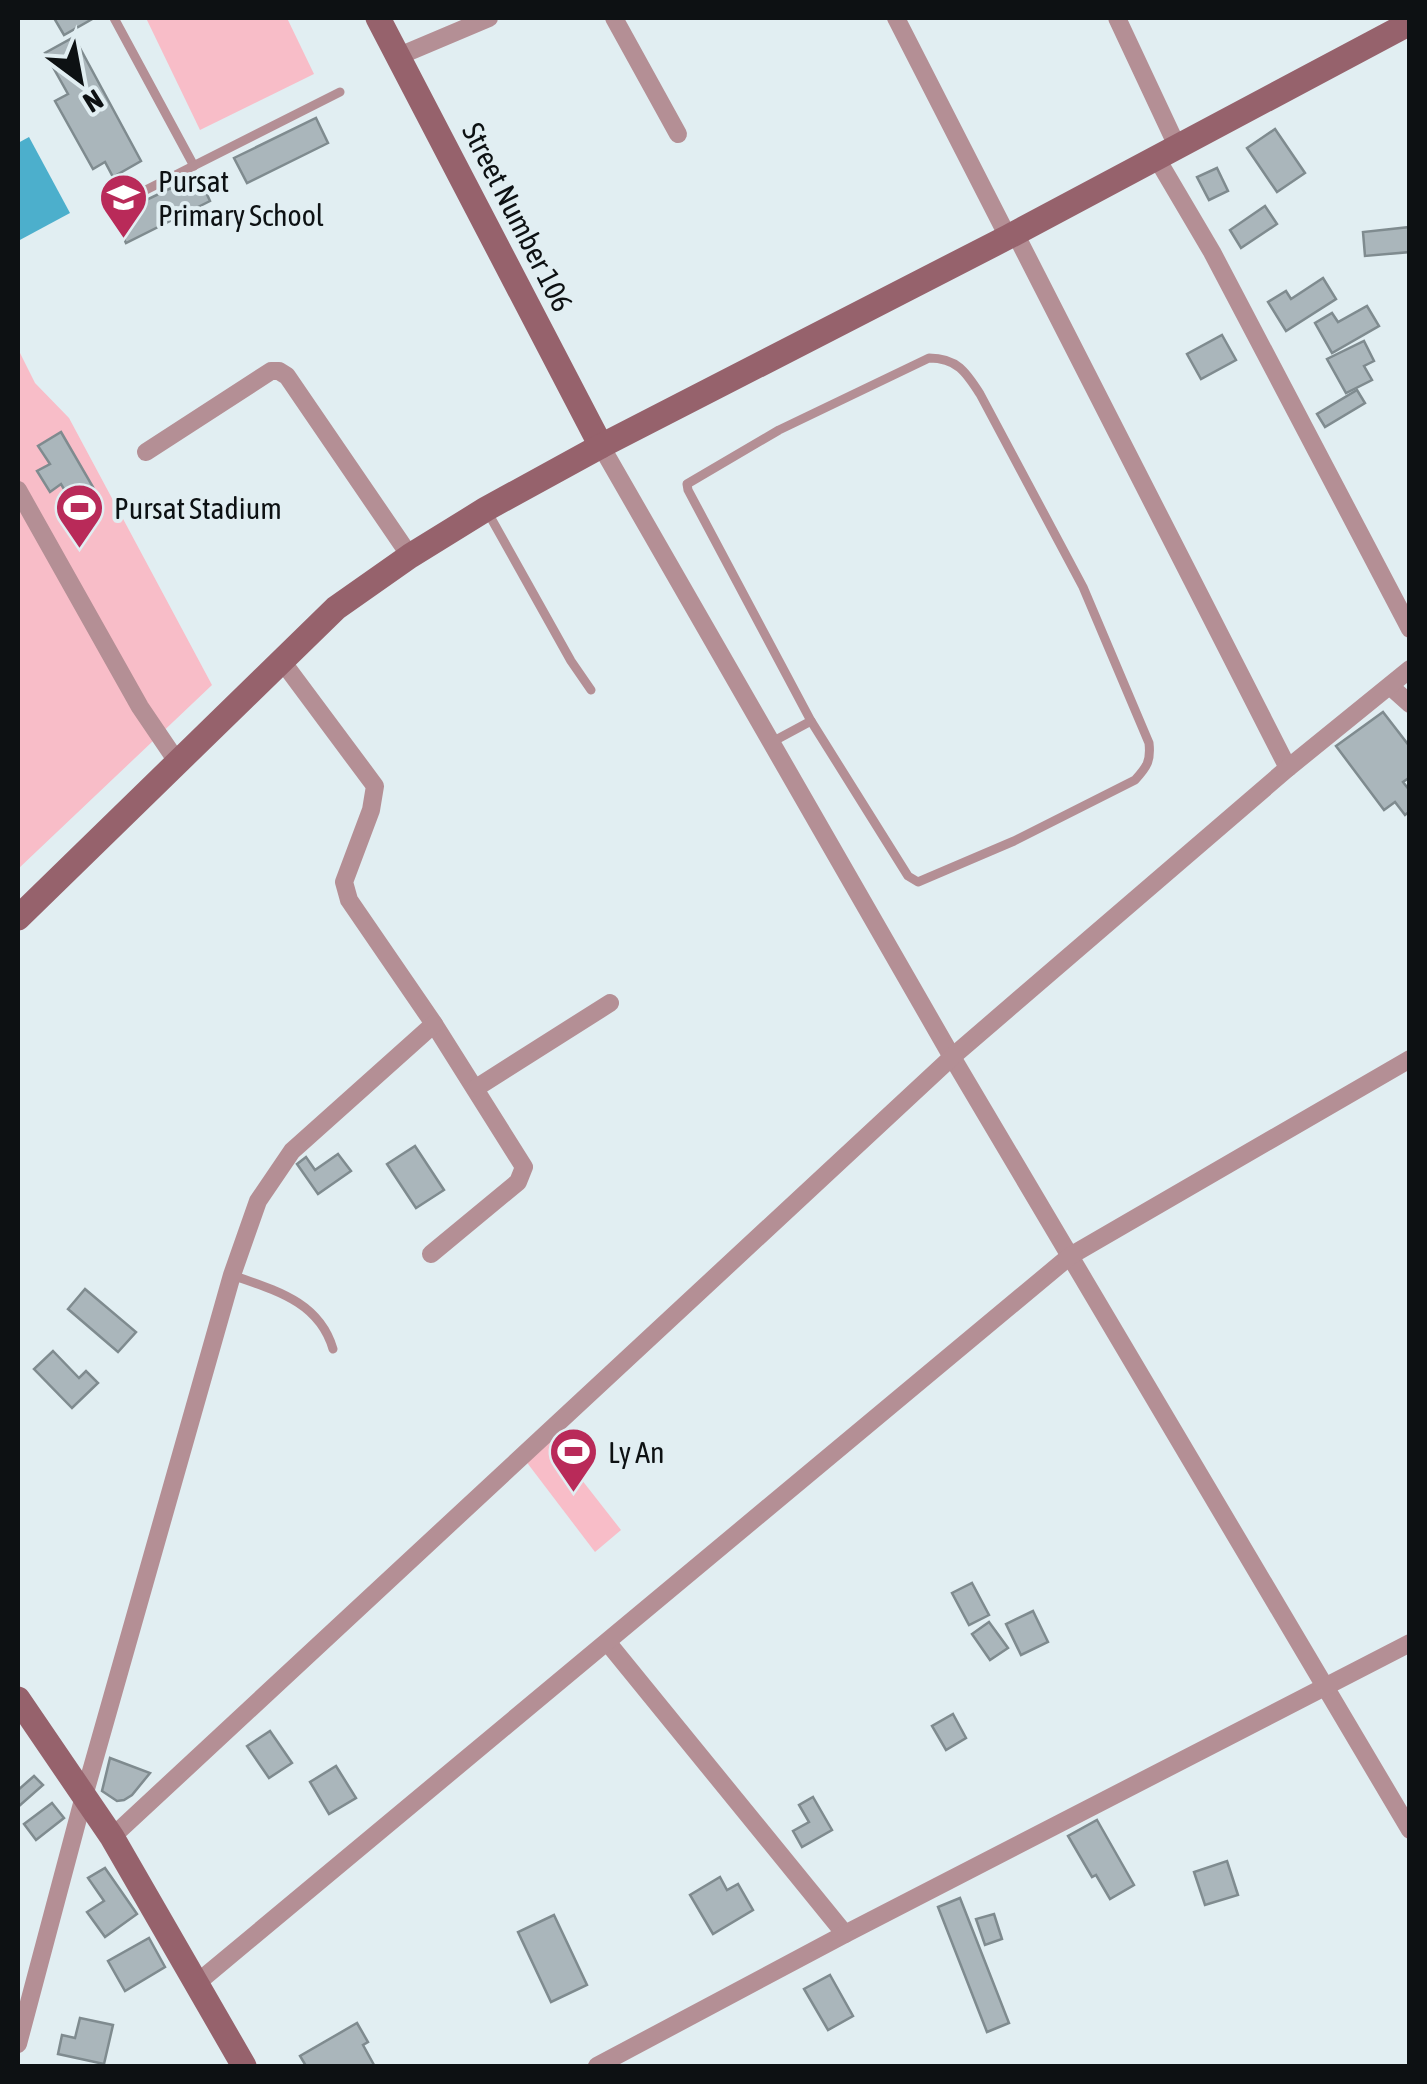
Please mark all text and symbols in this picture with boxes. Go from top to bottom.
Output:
north arrow [30,30,130,130]
text: N [78,83,109,119]
street label: Street Number 106 [456,117,580,317]
place label: Pursat Primary School [158,164,324,232]
school or university icon: Pursat Primary School [97,172,149,240]
sports icon: Pursat Stadium [53,482,105,550]
place label: Pursat Stadium [114,491,282,525]
sports icon: Ly An [547,1426,599,1494]
place label: Ly An [608,1435,664,1469]

